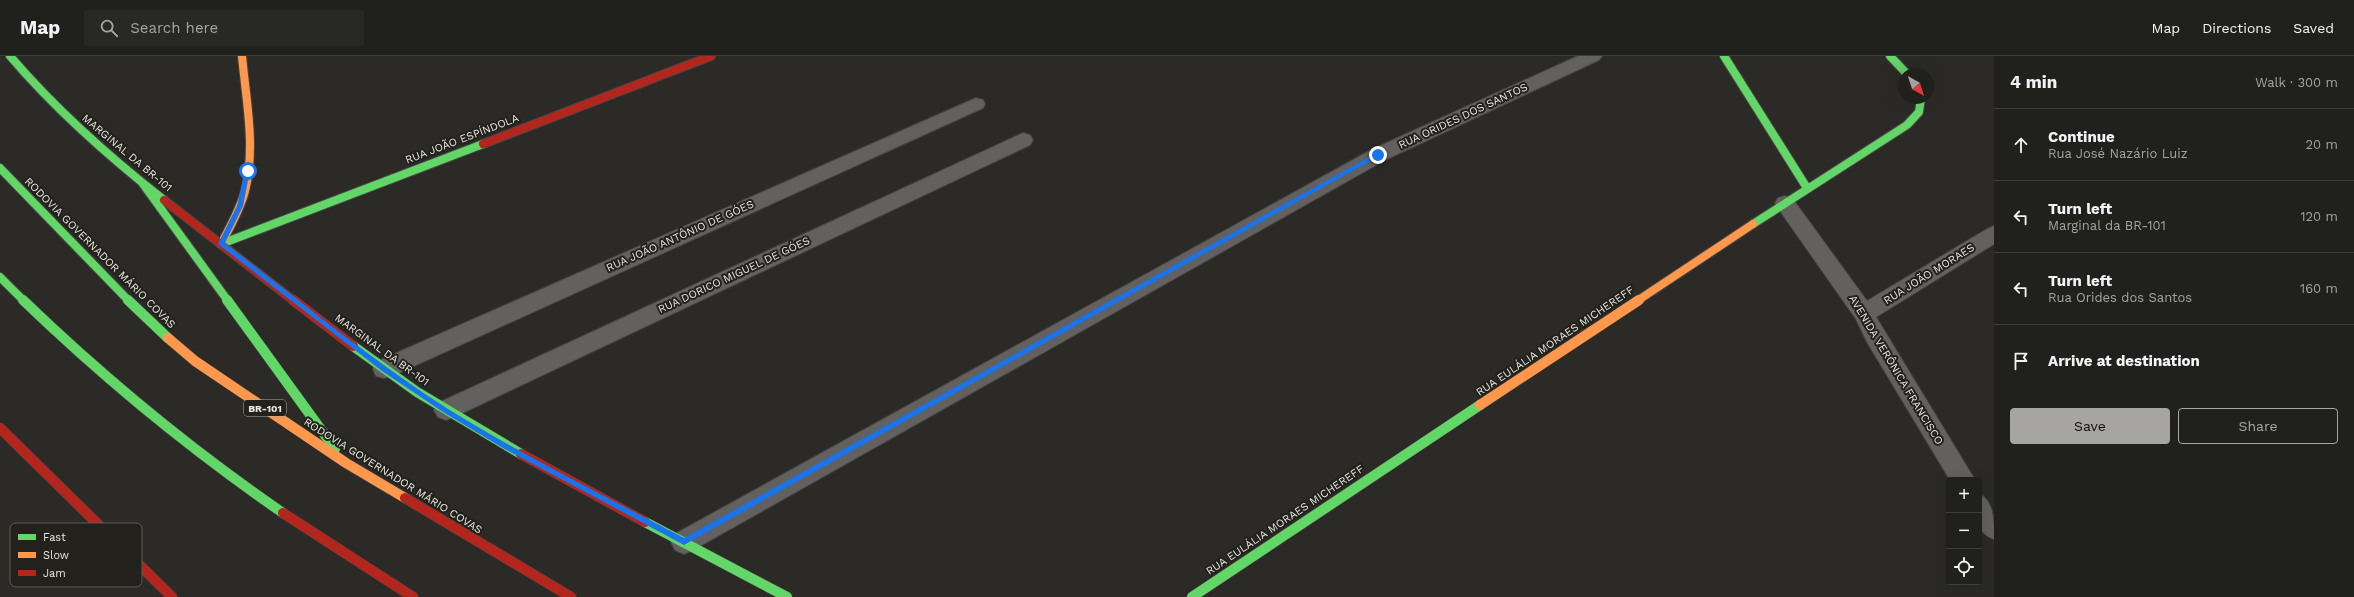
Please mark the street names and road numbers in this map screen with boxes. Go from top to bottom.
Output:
street label: RUA ORIDES DOS SANTOS [1396,80,1530,152]
street label: RUA JOÃO ESPÍNDOLA [403,110,521,167]
street label: MARGINAL DA BR-101 [79,112,175,194]
street label: RODOVIA GOVERNADOR MÁRIO COVAS [22,174,179,331]
street label: RUA JOÃO ANTÔNIO DE GÓES [604,197,756,275]
street label: RUA DORICO MIGUEL DE GÓES [656,233,812,316]
street label: RUA JOÃO MORAES [1881,241,1977,307]
street label: RUA EULÁLIA MORAES MICHEREFF [1473,282,1637,399]
street label: AVENIDA VERÔNICA FRANCISCO [1846,292,1947,447]
street label: MARGINAL DA BR-101 [332,311,432,389]
road number: BR-101 [244,400,286,416]
street label: RODOVIA GOVERNADOR MÁRIO COVAS [301,415,485,537]
street label: RUA EULÁLIA MORAES MICHEREFF [1203,461,1367,578]

